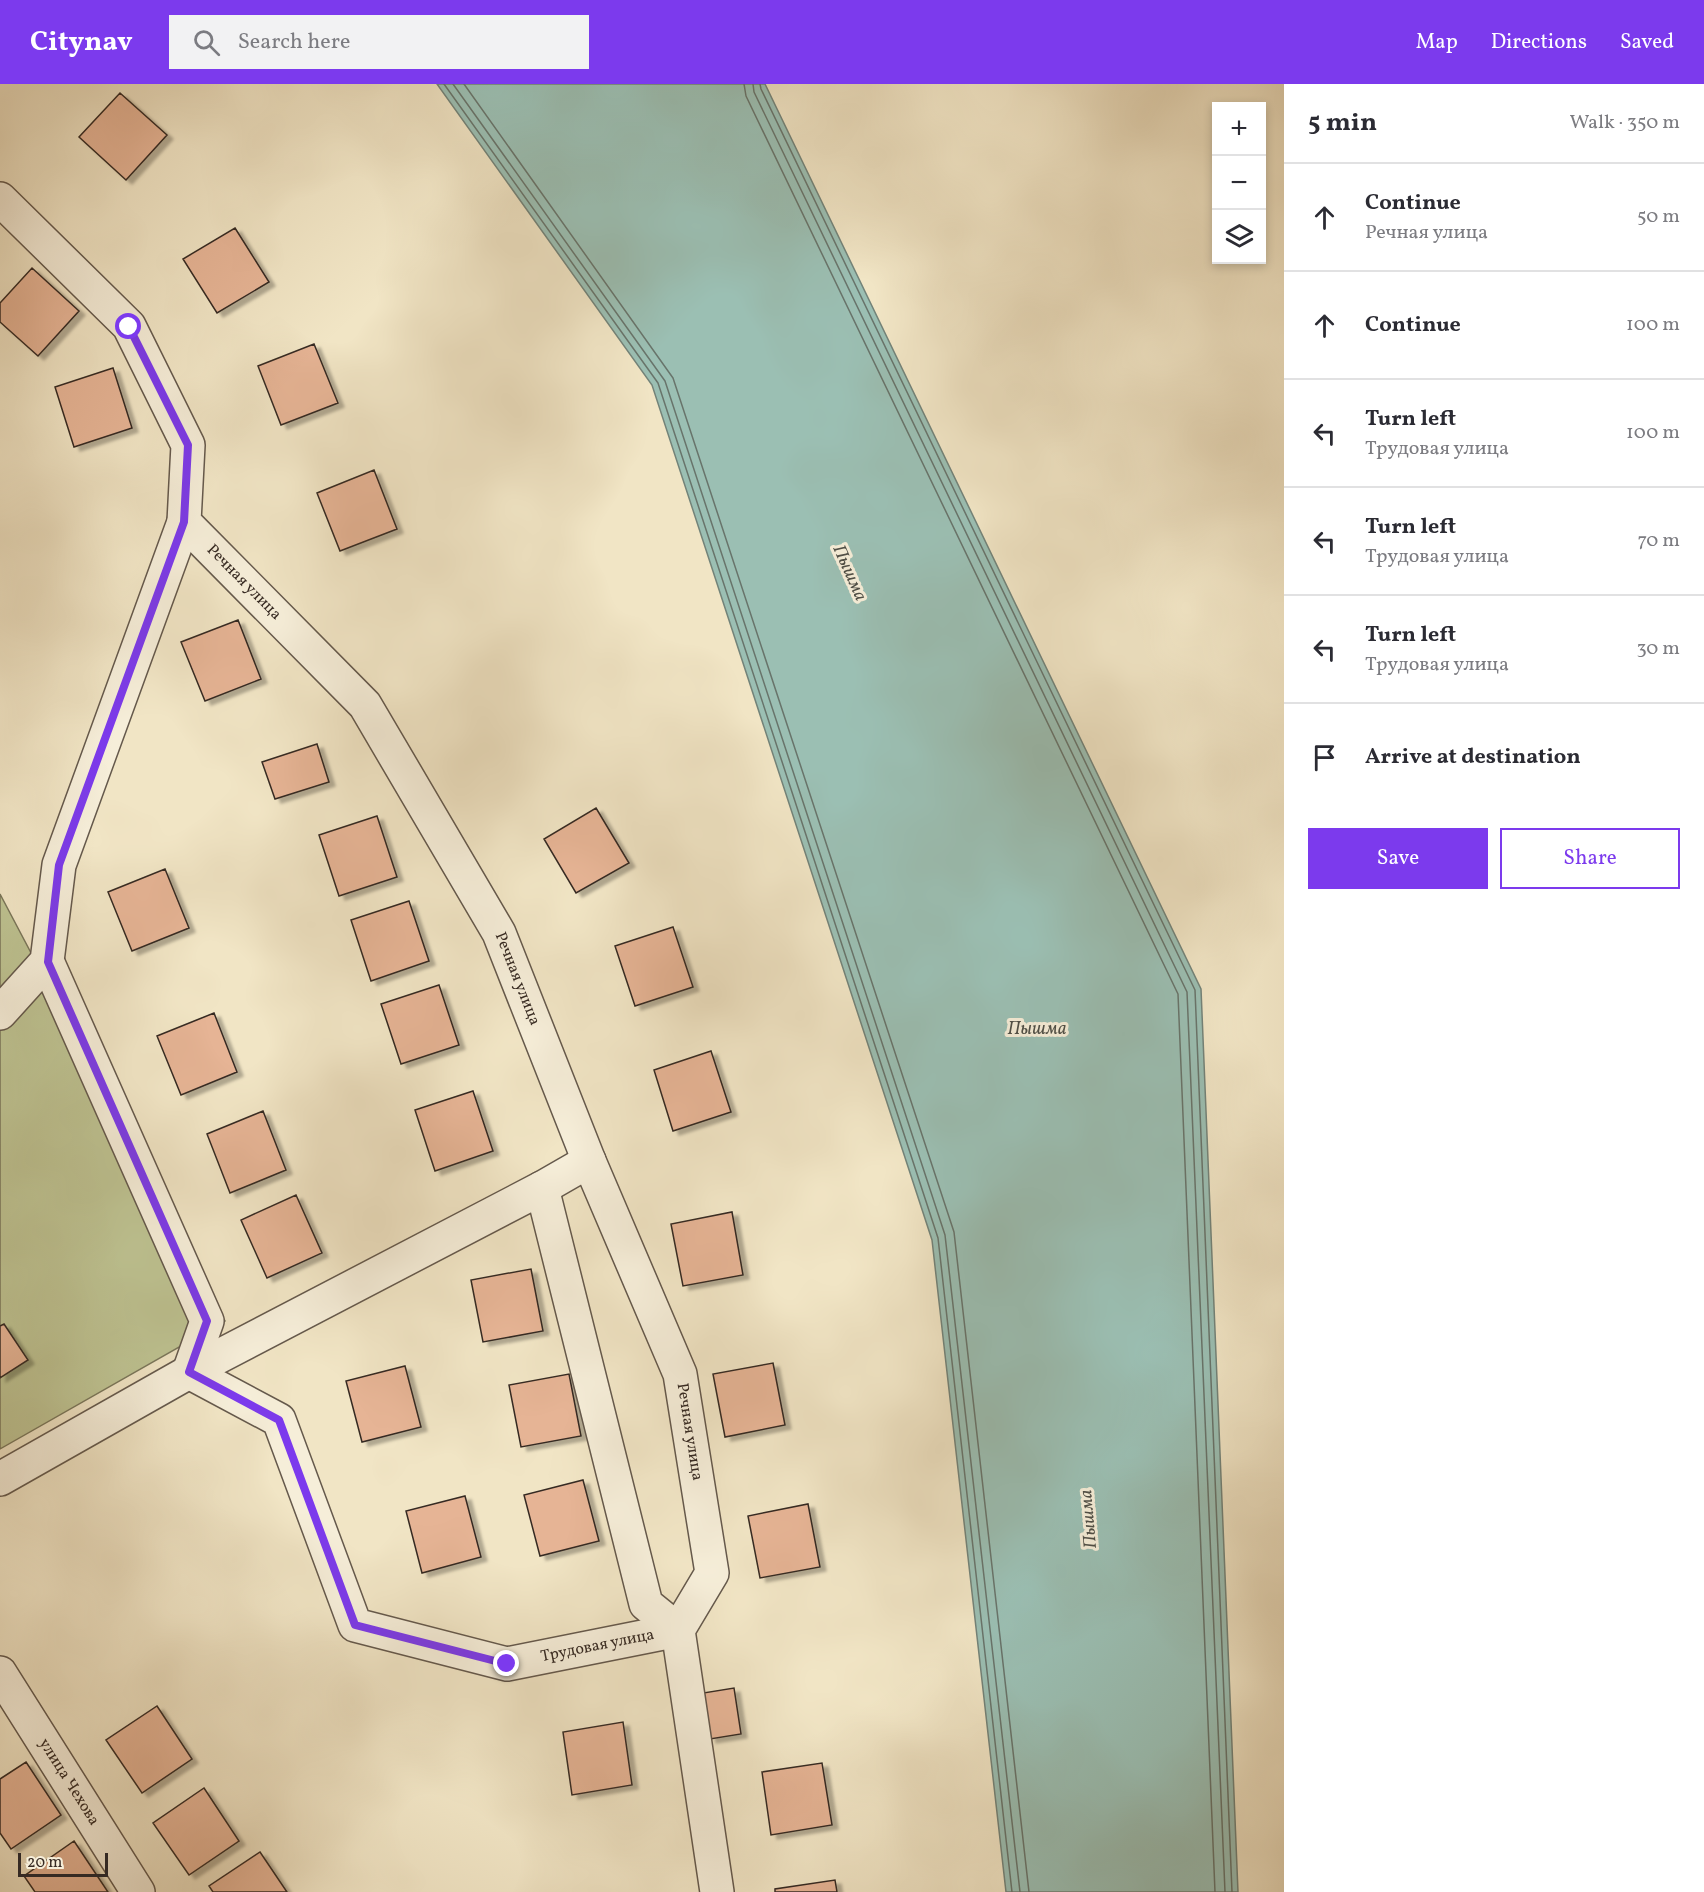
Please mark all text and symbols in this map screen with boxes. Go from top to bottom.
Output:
search box [169,15,589,69]
text: Citynav [30,23,133,62]
icon: search [190,26,223,59]
text: Search here [238,27,350,58]
text: Map [1416,28,1458,57]
text: Directions [1491,28,1587,57]
text: Saved [1620,28,1674,57]
map controls [1212,102,1266,264]
button: + [1212,102,1266,156]
text: 5 min [1308,105,1377,141]
text: Walk · 350 m [1569,109,1680,137]
button: − [1212,156,1266,210]
text: Continue [1365,188,1461,219]
icon: ahead [1308,201,1341,234]
text: 50 m [1637,203,1680,231]
button: layers [1212,210,1266,264]
text: Речная улица [1365,219,1488,247]
icon: ahead [1308,309,1341,342]
text: Continue [1365,310,1461,341]
text: 100 m [1626,311,1680,339]
route start [115,313,141,339]
text: Turn left [1365,404,1456,435]
icon: left [1308,417,1341,450]
text: 100 m [1626,419,1680,447]
text: Трудовая улица [1365,435,1509,463]
text: Turn left [1365,512,1456,543]
icon: left [1308,525,1341,558]
text: 70 m [1637,527,1680,555]
street label: Речная улица [201,540,286,625]
water label: Пышма [826,541,872,605]
text: Трудовая улица [1365,543,1509,571]
text: Turn left [1365,620,1456,651]
icon: left [1308,633,1341,666]
text: 30 m [1636,635,1680,663]
text: Трудовая улица [1365,651,1509,679]
icon: arrive [1308,741,1341,774]
text: Arrive at destination [1365,742,1581,773]
button: Save [1308,828,1488,889]
button: Share [1500,828,1680,889]
street label: Речная улица [489,929,545,1029]
water label: Пышма [1008,1017,1066,1042]
street label: Речная улица [671,1381,708,1482]
water label: Пышма [1074,1489,1104,1549]
street label: Трудовая улица [539,1624,656,1668]
route end [493,1650,519,1676]
street label: улица Чехова [33,1734,105,1830]
scale bar [18,1850,108,1878]
text: 20 m [27,1852,62,1874]

